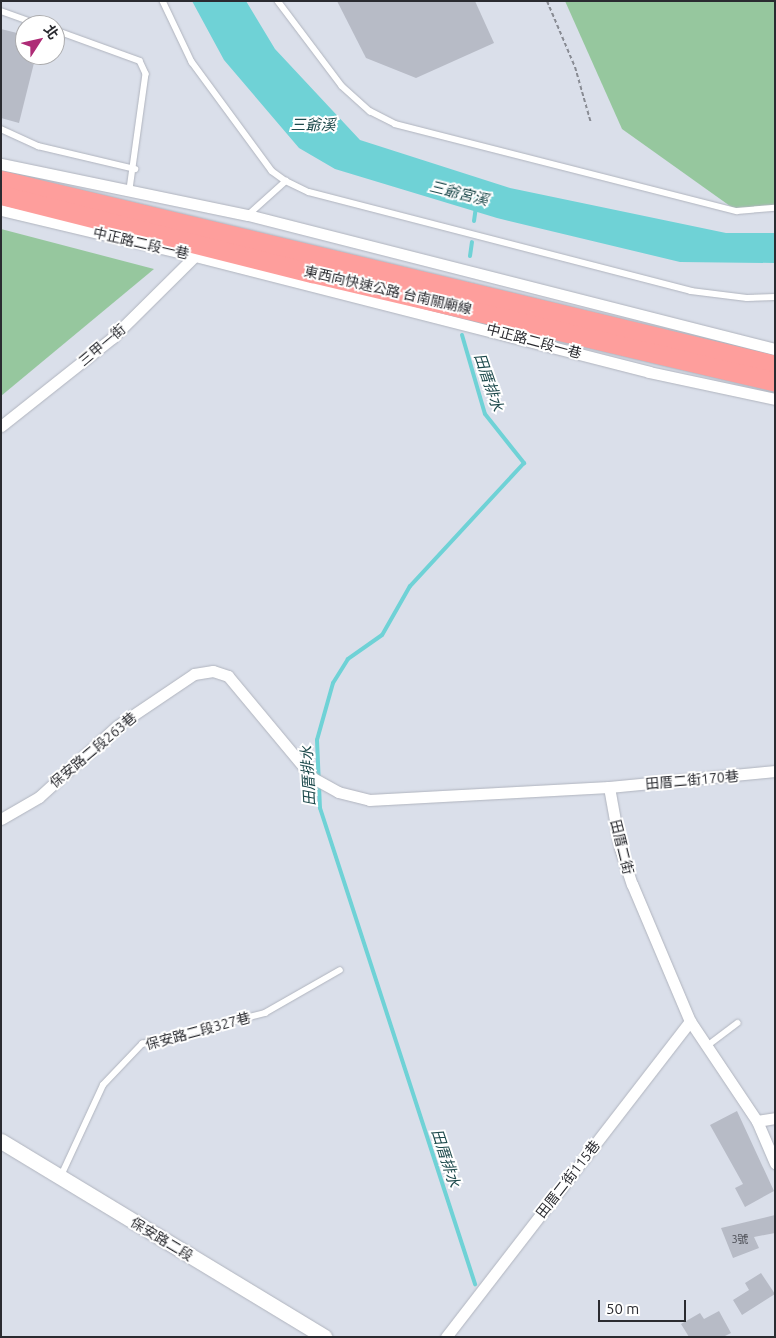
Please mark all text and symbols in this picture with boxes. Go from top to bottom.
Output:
north arrow [15,15,65,65]
text: 北 [41,22,62,42]
water label: 三爺溪 [291,116,335,134]
water label: 三爺宮溪 [428,177,490,209]
street label: 中正路二段一巷 [91,224,191,262]
street label: 東西向快速公路 台南關廟線 [303,263,473,317]
street label: 中正路二段一巷 [484,320,584,362]
street label: 三甲一街 [75,321,129,369]
water label: 田厝排水 [471,351,507,413]
street label: 保安路二段263巷 [46,709,140,791]
water label: 田厝排水 [297,746,319,806]
street label: 田厝二街170巷 [645,768,739,792]
street label: 田厝二街 [607,818,637,876]
street label: 保安路二段327巷 [144,1009,252,1053]
water label: 田厝排水 [428,1127,464,1189]
street label: 田厝二街115巷 [533,1137,603,1221]
street label: 保安路二段 [128,1214,196,1264]
house number: 3號 [731,1232,749,1246]
scale bar [601,1290,688,1322]
text: 50 m [606,1300,639,1317]

